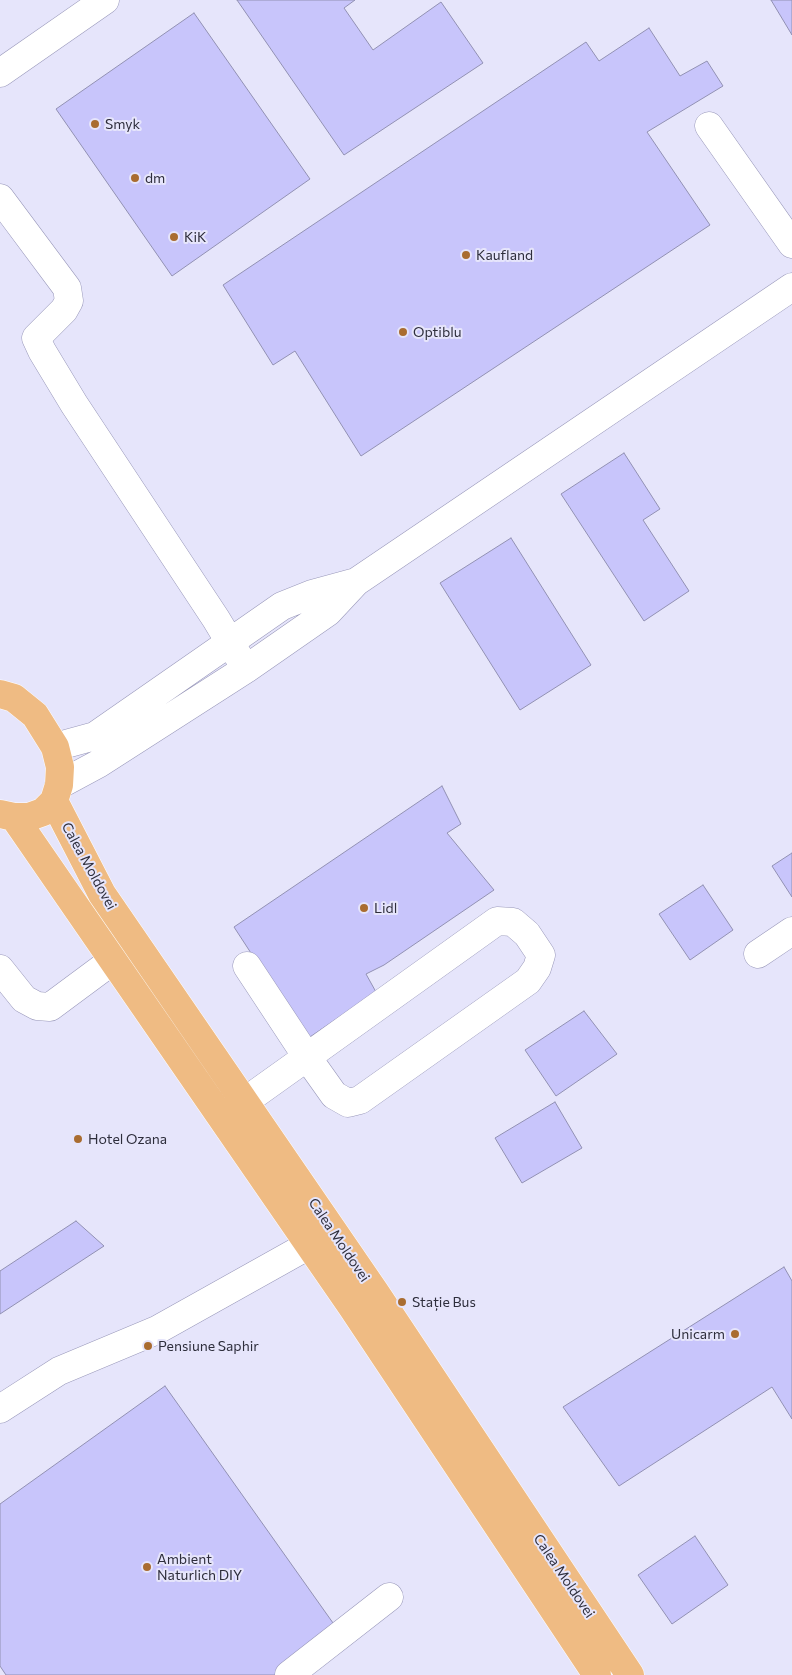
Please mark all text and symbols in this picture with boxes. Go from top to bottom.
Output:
place label: Smyk [105,116,140,132]
marker: Smyk [89,118,101,130]
place label: dm [145,170,165,186]
marker: dm [129,172,141,184]
place label: KiK [184,229,206,245]
marker: KiK [168,231,180,243]
place label: Kaufland [476,247,533,263]
marker: Kaufland [460,249,472,261]
place label: Optiblu [413,324,462,340]
marker: Optiblu [397,326,409,338]
street label: Calea Moldovei [58,819,120,913]
place label: Lidl [374,900,397,916]
marker: Lidl [358,902,370,914]
place label: Hotel Ozana [88,1131,167,1147]
marker: Hotel Ozana [72,1133,84,1145]
street label: Calea Moldovei [305,1195,373,1285]
place label: Stație Bus [412,1294,476,1310]
marker: Stație Bus [396,1296,408,1308]
place label: Unicarm [671,1326,725,1342]
marker: Unicarm [729,1328,741,1340]
place label: Pensiune Saphir [158,1338,259,1354]
marker: Pensiune Saphir [142,1340,154,1352]
street label: Calea Moldovei [530,1531,598,1621]
place label: Ambient Naturlich DIY [157,1551,242,1584]
marker: Ambient Naturlich DIY [141,1561,153,1573]

